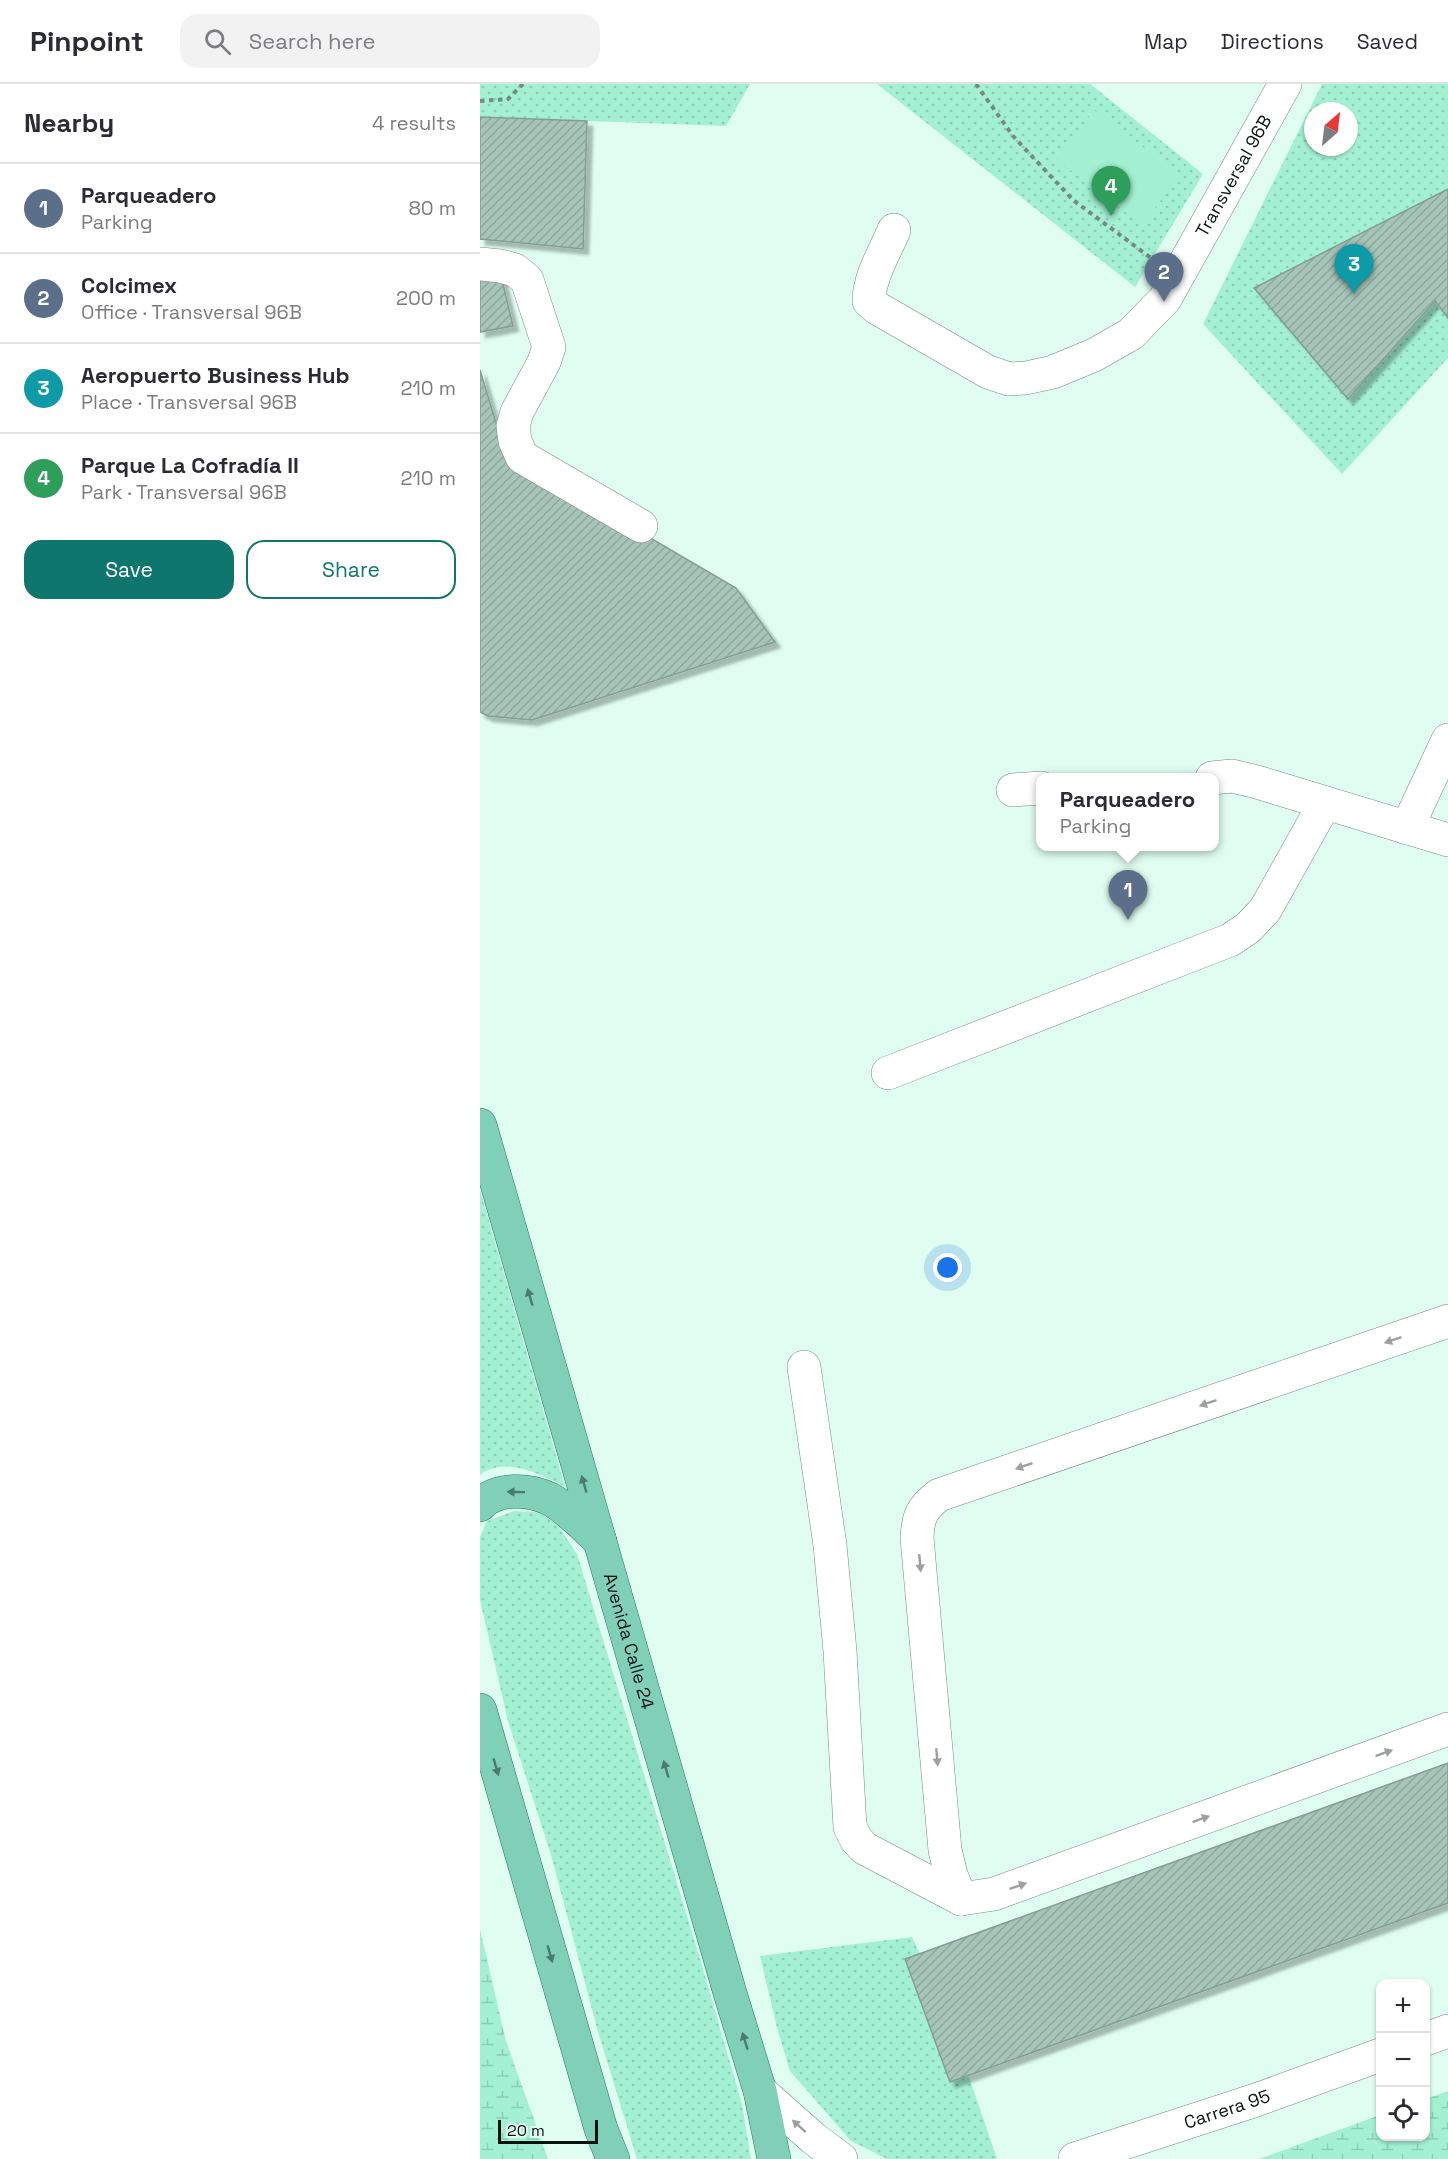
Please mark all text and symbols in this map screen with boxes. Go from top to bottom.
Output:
search box [180,14,600,68]
text: Pinpoint [30,23,144,59]
icon: search [201,25,234,58]
text: Search here [249,27,375,55]
text: Map [1144,28,1188,55]
text: Directions [1221,28,1324,55]
text: Saved [1357,28,1418,55]
north arrow [1304,102,1358,156]
text: Nearby [24,106,114,140]
text: 4 results [372,110,456,136]
street label: Transversal 96B [1190,111,1276,241]
pin: 4 [1092,166,1130,216]
text: Parqueadero [81,181,216,209]
text: 1 [39,195,48,221]
text: 80 m [408,195,456,221]
text: Parking [81,209,153,235]
pin: 3 [1334,244,1374,294]
pin: 2 [1144,252,1184,302]
text: Colcimex [81,271,177,299]
text: 2 [38,285,49,311]
text: 200 m [396,285,456,311]
text: Office · Transversal 96B [81,299,302,325]
text: Aeropuerto Business Hub [81,361,350,389]
text: 3 [37,375,50,401]
text: 210 m [400,375,456,401]
text: Place · Transversal 96B [81,389,297,415]
text: Parque La Cofradía II [81,451,299,479]
text: 4 [37,465,50,491]
text: 210 m [400,465,456,491]
text: Park · Transversal 96B [81,479,287,505]
button: Save [24,540,234,599]
button: Share [246,540,456,599]
popup [1036,773,1219,851]
text: Parqueadero [1060,785,1195,813]
text: Parking [1060,813,1131,839]
pin: 1 [1108,870,1148,920]
your location [933,1253,962,1282]
one-way arrow [525,1288,534,1306]
one-way arrow [1384,1336,1402,1346]
one-way arrow [1199,1399,1217,1409]
one-way arrow [1014,1462,1032,1472]
one-way arrow [579,1475,588,1493]
one-way arrow [506,1487,525,1497]
one-way arrow [915,1554,924,1573]
street label: Avenida Calle 24 [599,1570,660,1712]
one-way arrow [1376,1747,1394,1757]
one-way arrow [932,1748,942,1767]
one-way arrow [492,1758,501,1776]
one-way arrow [661,1760,670,1778]
one-way arrow [1192,1814,1210,1824]
one-way arrow [1009,1880,1027,1890]
one-way arrow [546,1945,556,1963]
map controls [1376,1979,1430,2141]
button: + [1376,1979,1430,2033]
one-way arrow [740,2032,749,2050]
button: − [1376,2033,1430,2087]
street label: Carrera 95 [1181,2084,1273,2134]
button: locate [1376,2087,1430,2141]
scale bar [498,2117,598,2144]
text: 20 m [507,2120,545,2141]
one-way arrow [792,2120,807,2133]

